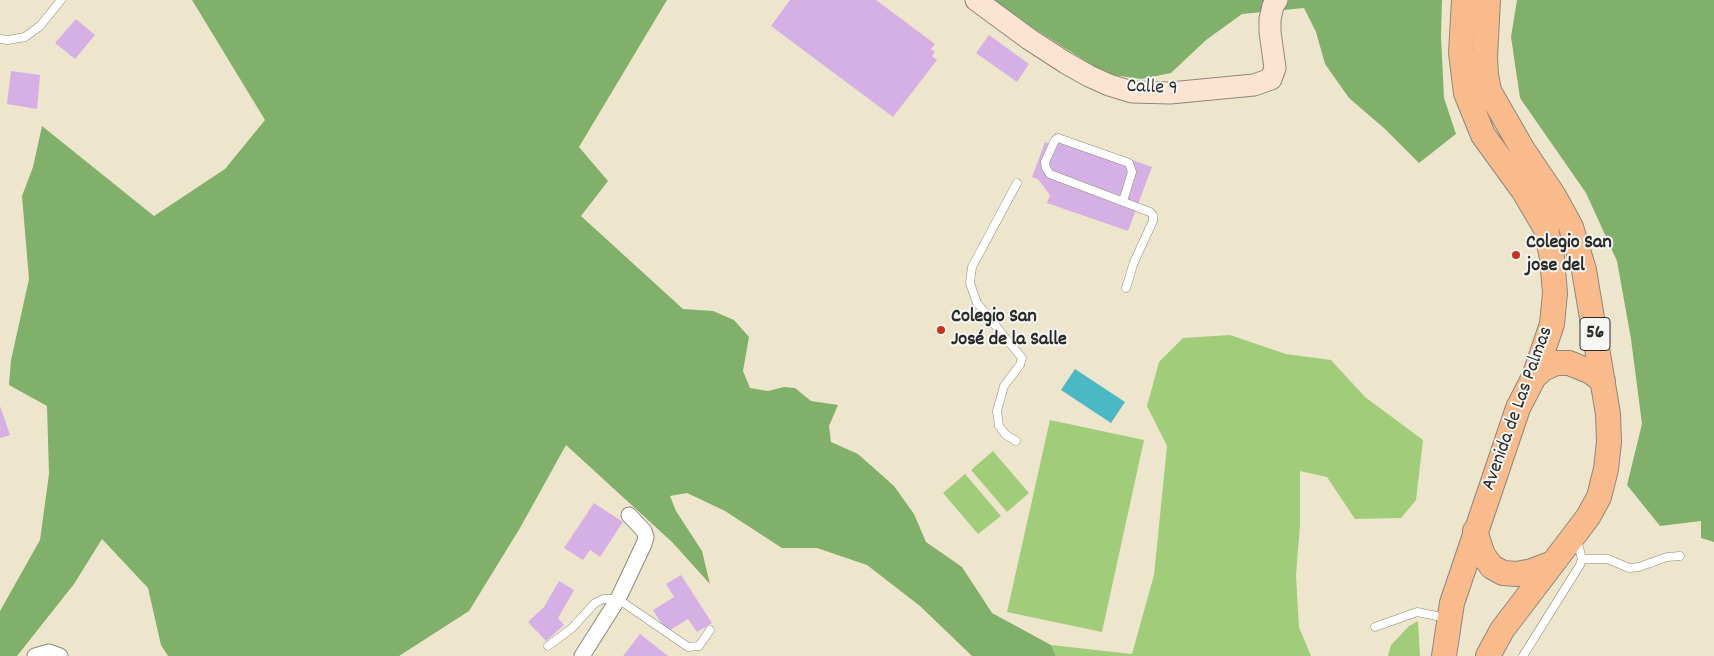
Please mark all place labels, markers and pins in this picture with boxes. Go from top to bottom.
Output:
place label: Colegio San jose del [1526,232,1612,279]
marker: Colegio San jose del [1510,249,1522,261]
place label: Colegio San José de la Salle [951,306,1067,353]
marker: Colegio San José de la Salle [935,324,947,336]

